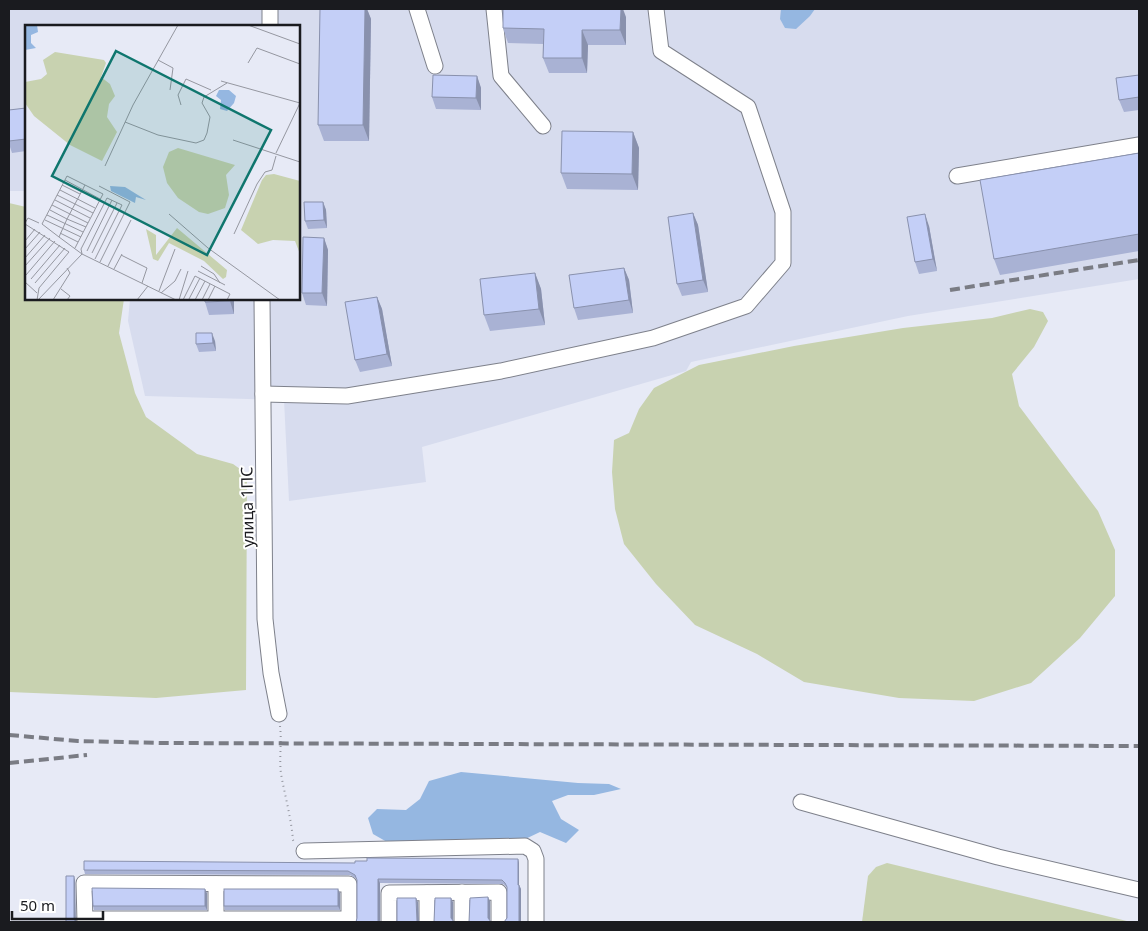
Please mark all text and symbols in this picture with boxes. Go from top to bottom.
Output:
inset map [25,25,300,300]
street label: улица 1ПС [235,466,259,548]
scale bar [12,888,104,920]
text: 50 m [20,895,55,915]

